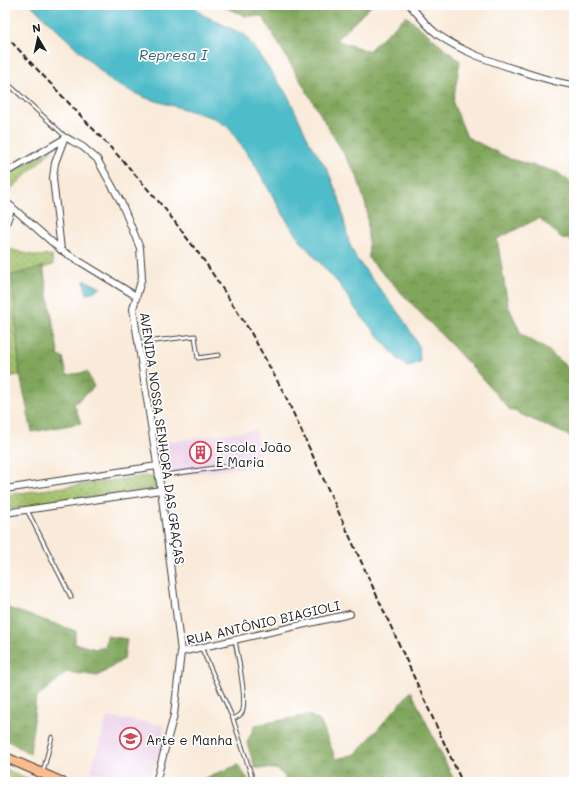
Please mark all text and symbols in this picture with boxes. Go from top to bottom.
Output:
north arrow [18,18,58,58]
text: N [31,20,42,36]
water label: Represa I [139,45,208,64]
street label: AVENIDA NOSSA SENHORA DAS GRAÇAS [137,311,189,565]
place label: Escola João E Maria [216,438,292,470]
building icon: Escola João E Maria [188,440,214,466]
street label: RUA ANTÔNIO BIAGIOLI [185,596,342,648]
school or university icon: Arte e Manha [118,726,144,752]
place label: Arte e Manha [146,731,233,748]

